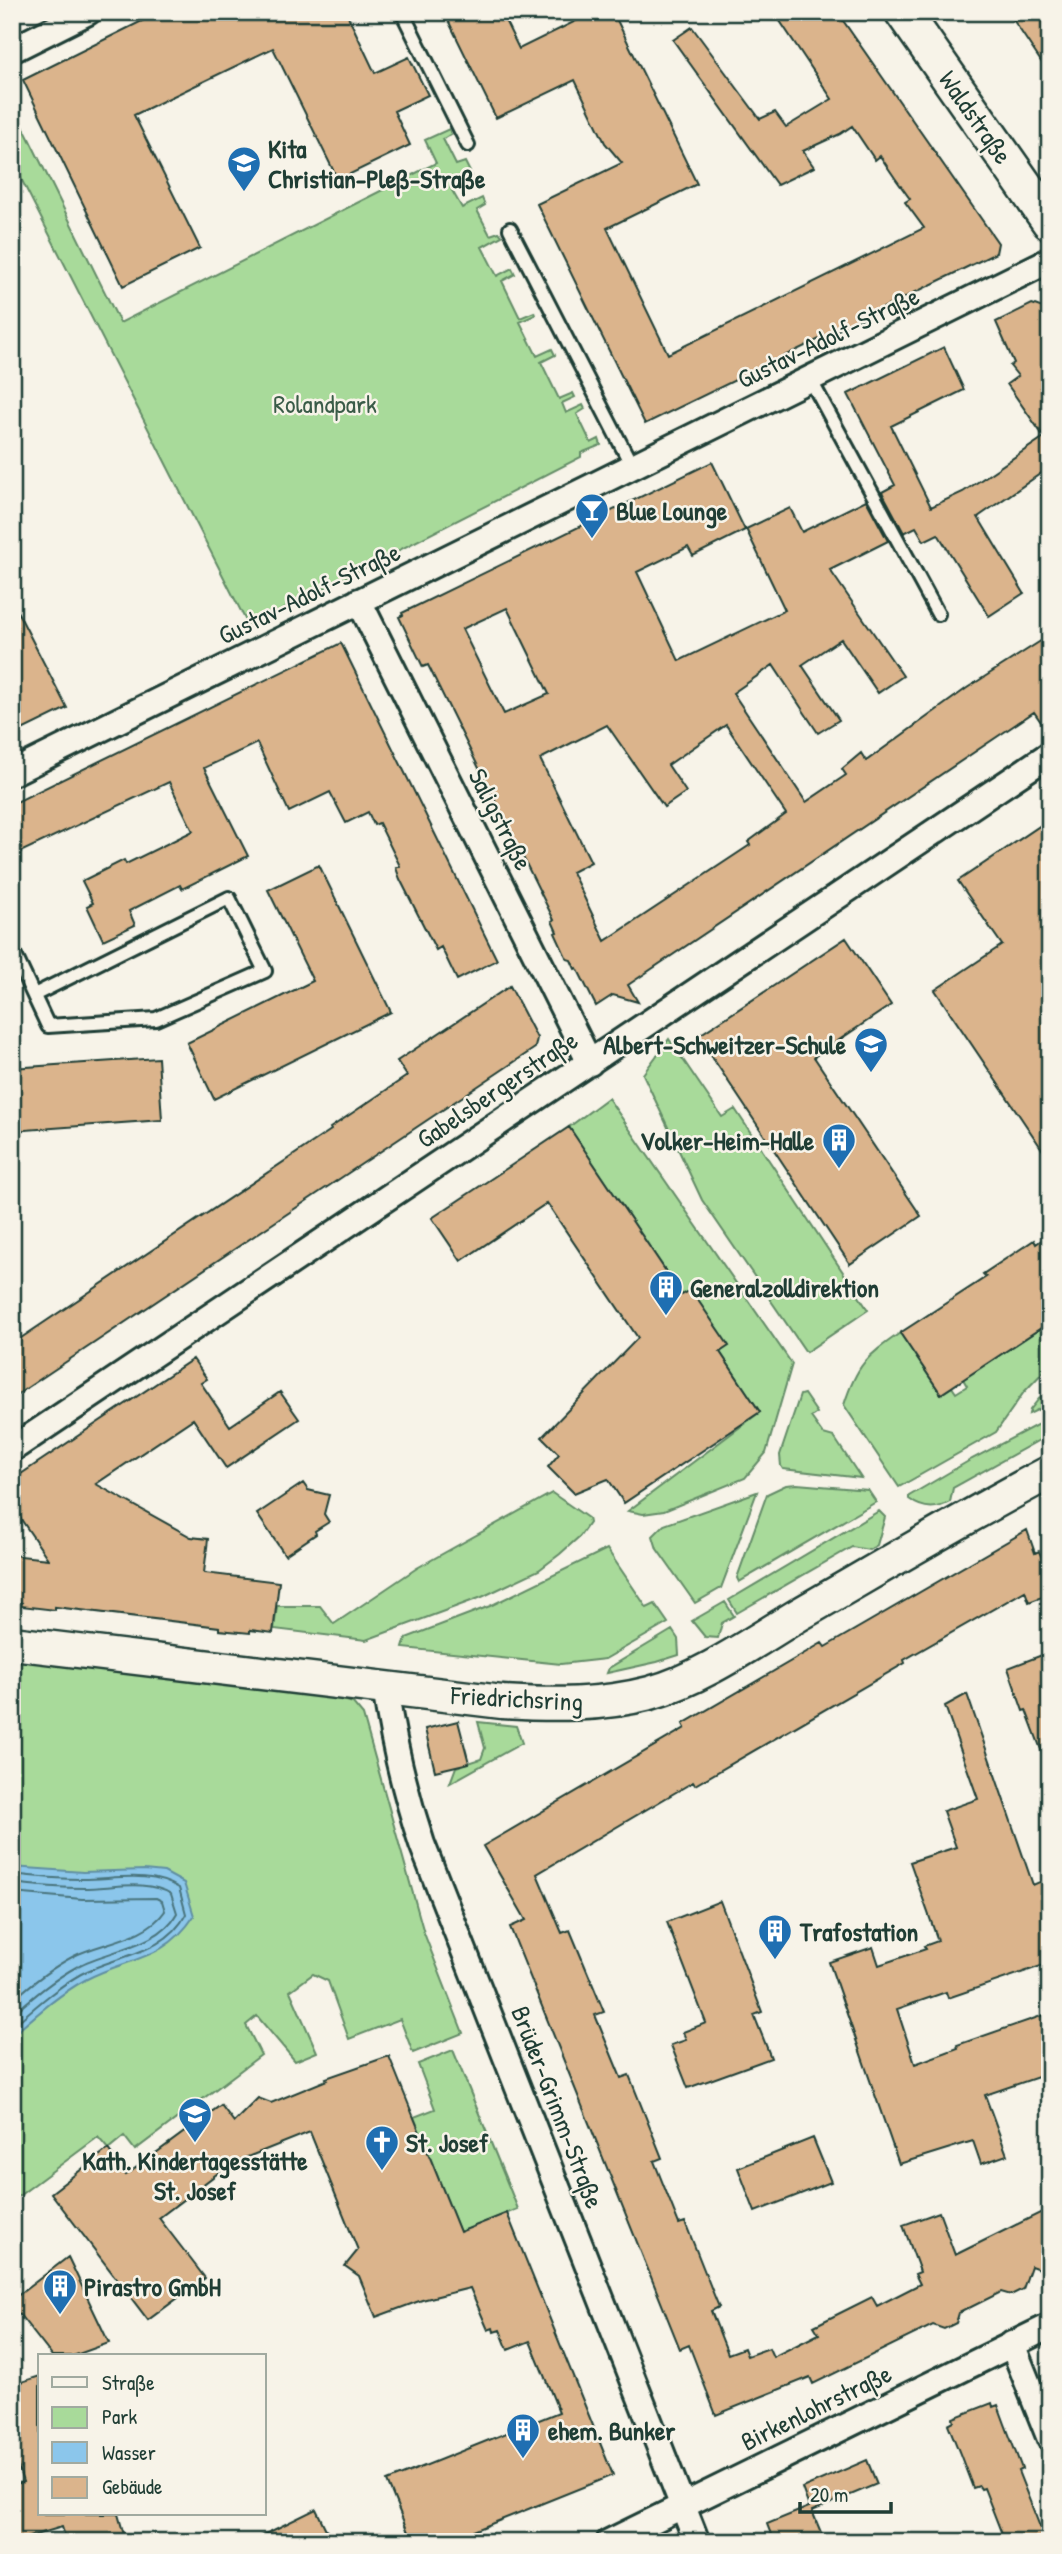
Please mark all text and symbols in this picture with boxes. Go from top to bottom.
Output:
street label: Waldstraße [931,63,1021,171]
place label: Kita Christian-Pleß-Straße [268,131,486,197]
school or university icon: Kita Christian-Pleß-Straße [225,144,263,193]
street label: Gustav-Adolf-Straße [731,278,925,396]
park label: Rolandpark [273,386,377,421]
bar icon: Blue Lounge [573,491,611,540]
place label: Blue Lounge [616,493,728,529]
street label: Gustav-Adolf-Straße [212,534,406,652]
street label: Saligstraße [461,762,541,876]
street label: Gabelsbergerstraße [410,1022,584,1156]
school or university icon: Albert-Schweitzer-Schule [852,1025,890,1074]
place label: Albert-Schweitzer-Schule [603,1027,847,1062]
building icon: Volker-Heim-Halle [820,1121,858,1170]
place label: Volker-Heim-Halle [640,1123,815,1158]
building icon: Generalzolldirektion [647,1268,685,1317]
place label: Generalzolldirektion [690,1270,879,1305]
street label: Friedrichsring [449,1677,584,1719]
building icon: Trafostation [756,1912,794,1961]
place label: Trafostation [799,1914,918,1949]
street label: Brüder-Grimm-Straße [503,2001,613,2213]
school or university icon: Kath. Kindertagesstätte St. Josef [176,2095,214,2144]
church icon: St. Josef [363,2123,401,2172]
place label: St. Josef [406,2125,489,2160]
place label: Kath. Kindertagesstätte St. Josef [82,2143,308,2208]
building icon: Pirastro GmbH [41,2267,79,2316]
place label: Pirastro GmbH [84,2269,221,2304]
legend [38,2354,266,2516]
street label: Birkenlohrstraße [735,2355,897,2459]
text: Straße [102,2368,155,2397]
text: Park [102,2402,137,2431]
building icon: ehem. Bunker [504,2411,542,2460]
place label: ehem. Bunker [548,2413,676,2448]
text: Wasser [102,2438,156,2467]
scale bar [800,2470,890,2514]
text: Gebäude [102,2472,162,2501]
text: 20 m [810,2480,848,2509]

